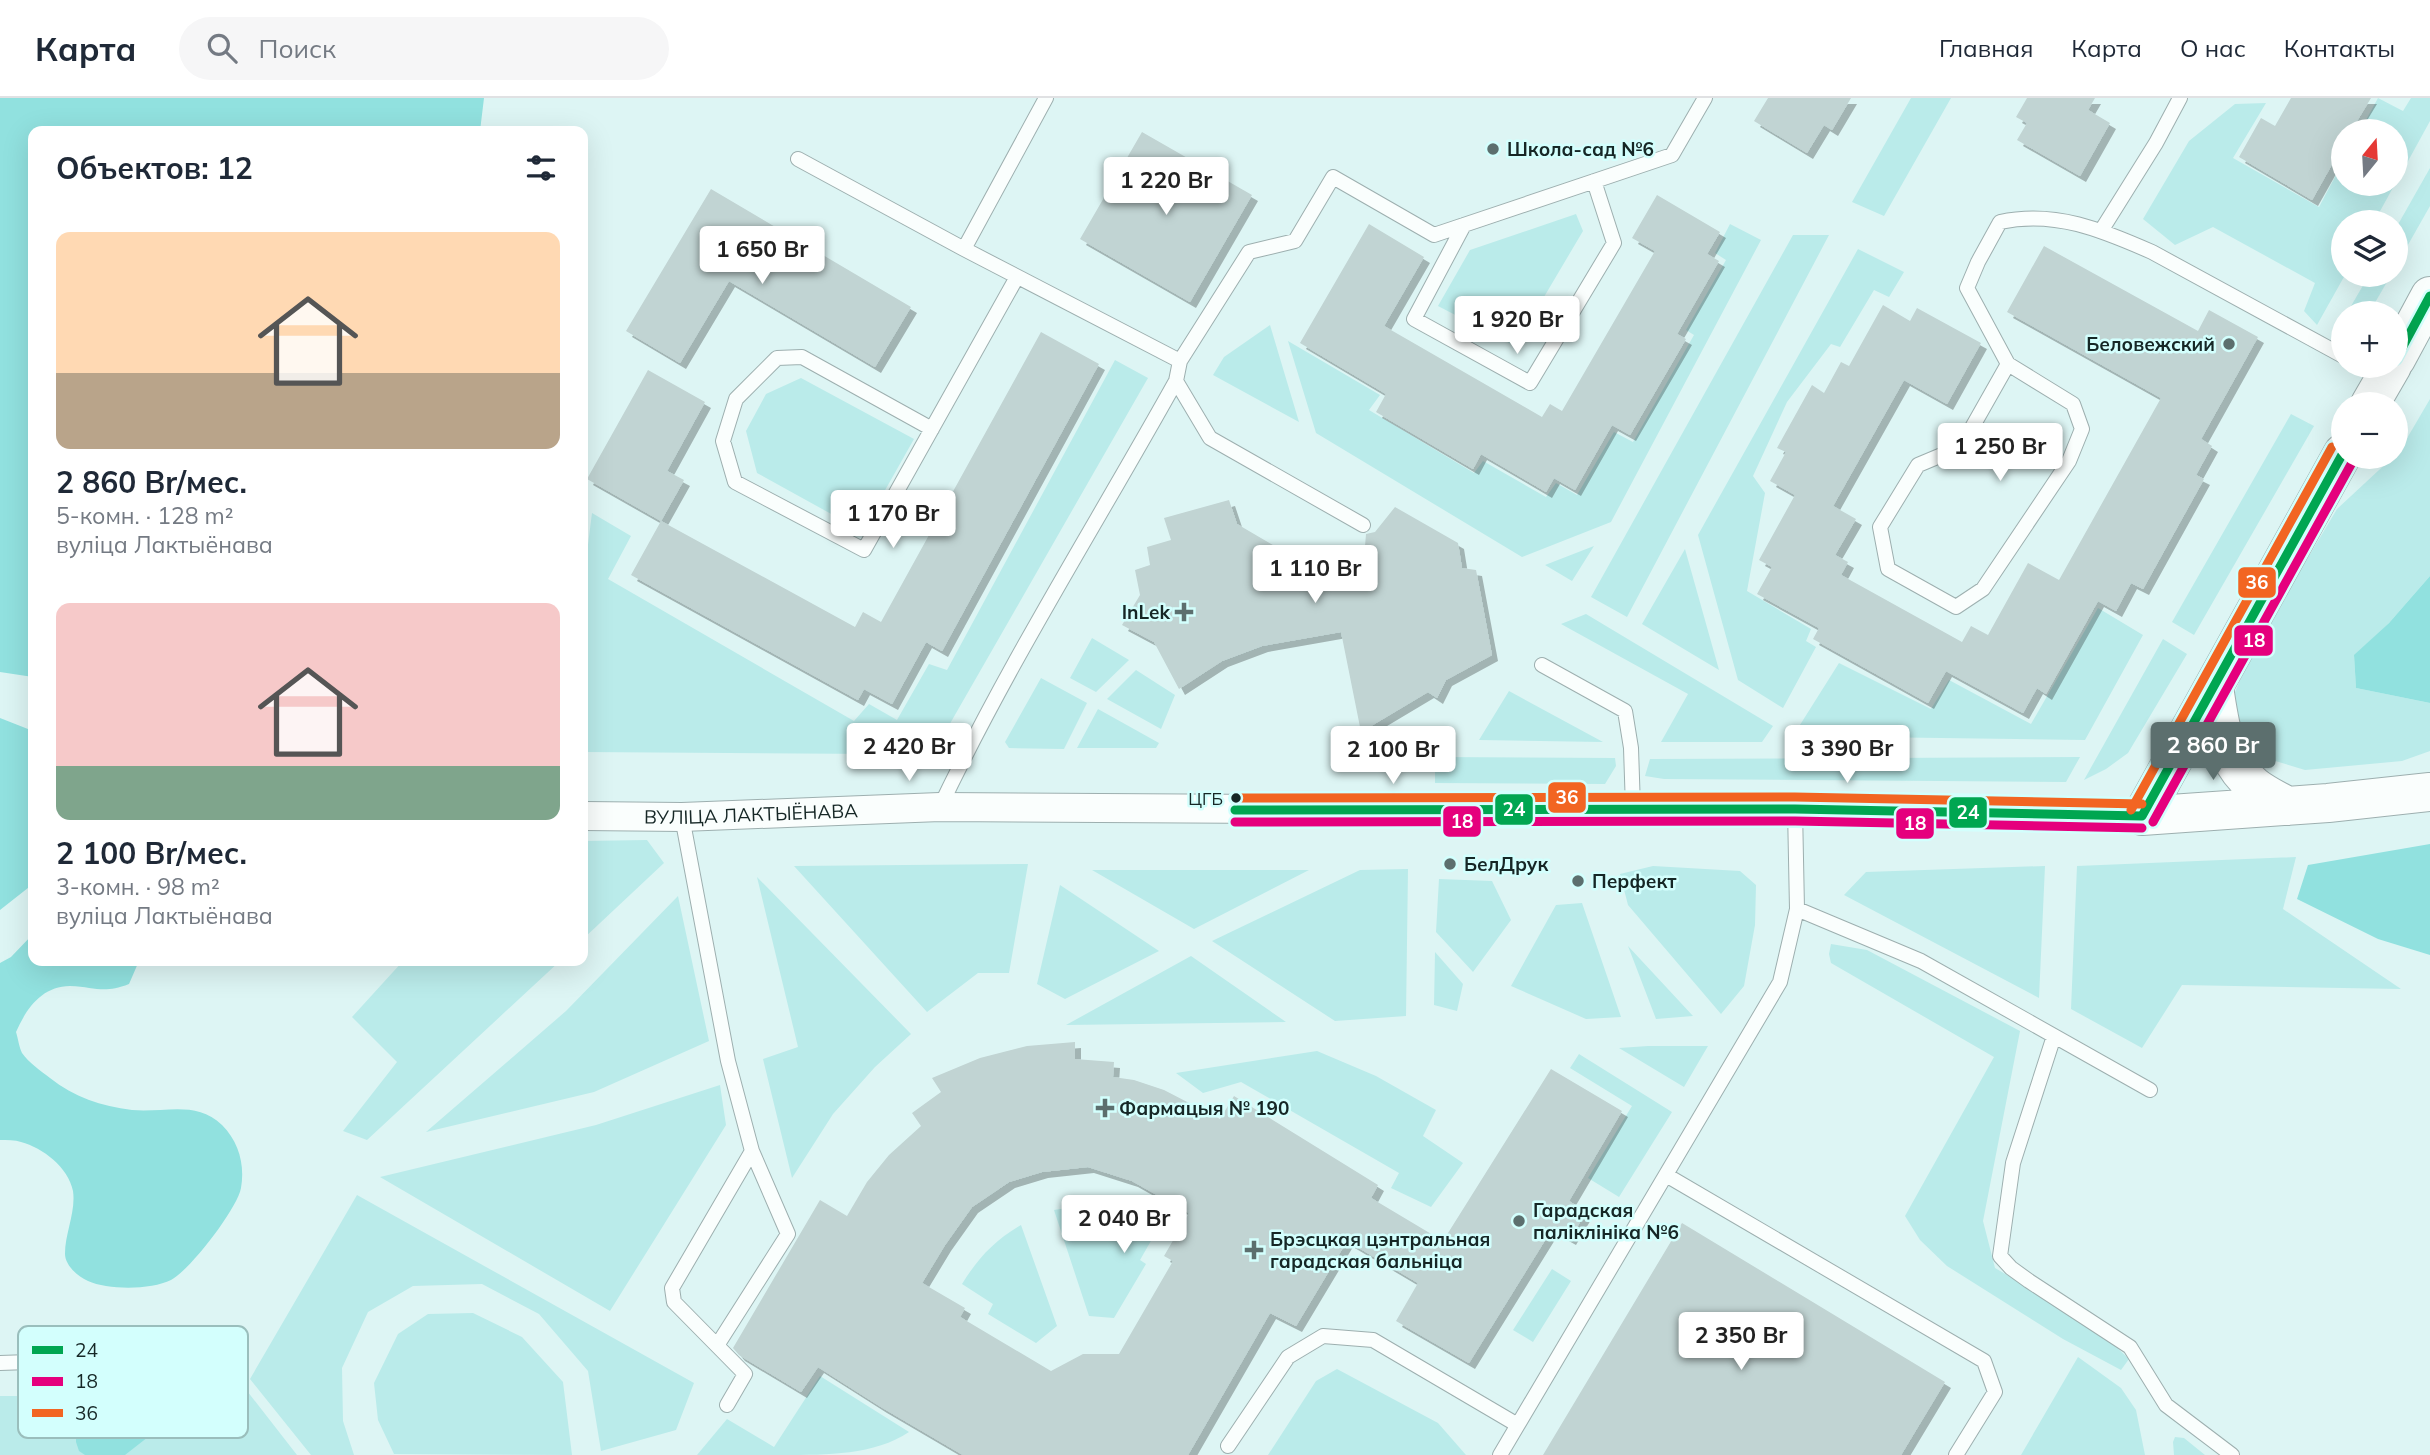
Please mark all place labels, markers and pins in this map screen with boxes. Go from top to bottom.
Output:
place label: Школа-сад №6 [1507,137,1654,161]
marker: Школа-сад №6 [1485,141,1501,157]
pin: 1 220 Br [1094,158,1238,217]
pin: 1 650 Br [690,226,834,286]
pin: 1 920 Br [1445,296,1589,356]
place label: Беловежский [2086,332,2215,356]
marker: Беловежский [2221,336,2237,352]
pin: 1 250 Br [1928,424,2072,483]
pin: 1 170 Br [821,490,965,550]
pin: 1 110 Br [1243,546,1387,605]
place label: InLek [1122,600,1170,624]
marker: InLek [1176,604,1192,620]
pin: 2 860 Br [2141,722,2285,782]
pin: 2 420 Br [837,724,981,783]
pin: 2 100 Br [1321,726,1465,786]
pin: 3 390 Br [1775,726,1919,785]
place label: ЦГБ [1188,788,1223,809]
marker: ЦГБ [1229,791,1243,805]
place label: БелДрук [1464,852,1548,876]
marker: БелДрук [1442,856,1458,872]
place label: Перфект [1592,869,1677,893]
marker: Перфект [1570,873,1586,889]
place label: Фармацыя № 190 [1119,1096,1289,1120]
marker: Фармацыя № 190 [1097,1100,1113,1116]
pin: 2 040 Br [1052,1196,1196,1255]
place label: Гарадская паліклініка №6 [1533,1198,1679,1244]
marker: Гарадская паліклініка №6 [1511,1213,1527,1229]
place label: Брэсцкая цэнтральная гарадская бальніца [1270,1227,1490,1273]
marker: Брэсцкая цэнтральная гарадская бальніца [1244,1240,1264,1260]
pin: 2 350 Br [1669,1312,1813,1372]

